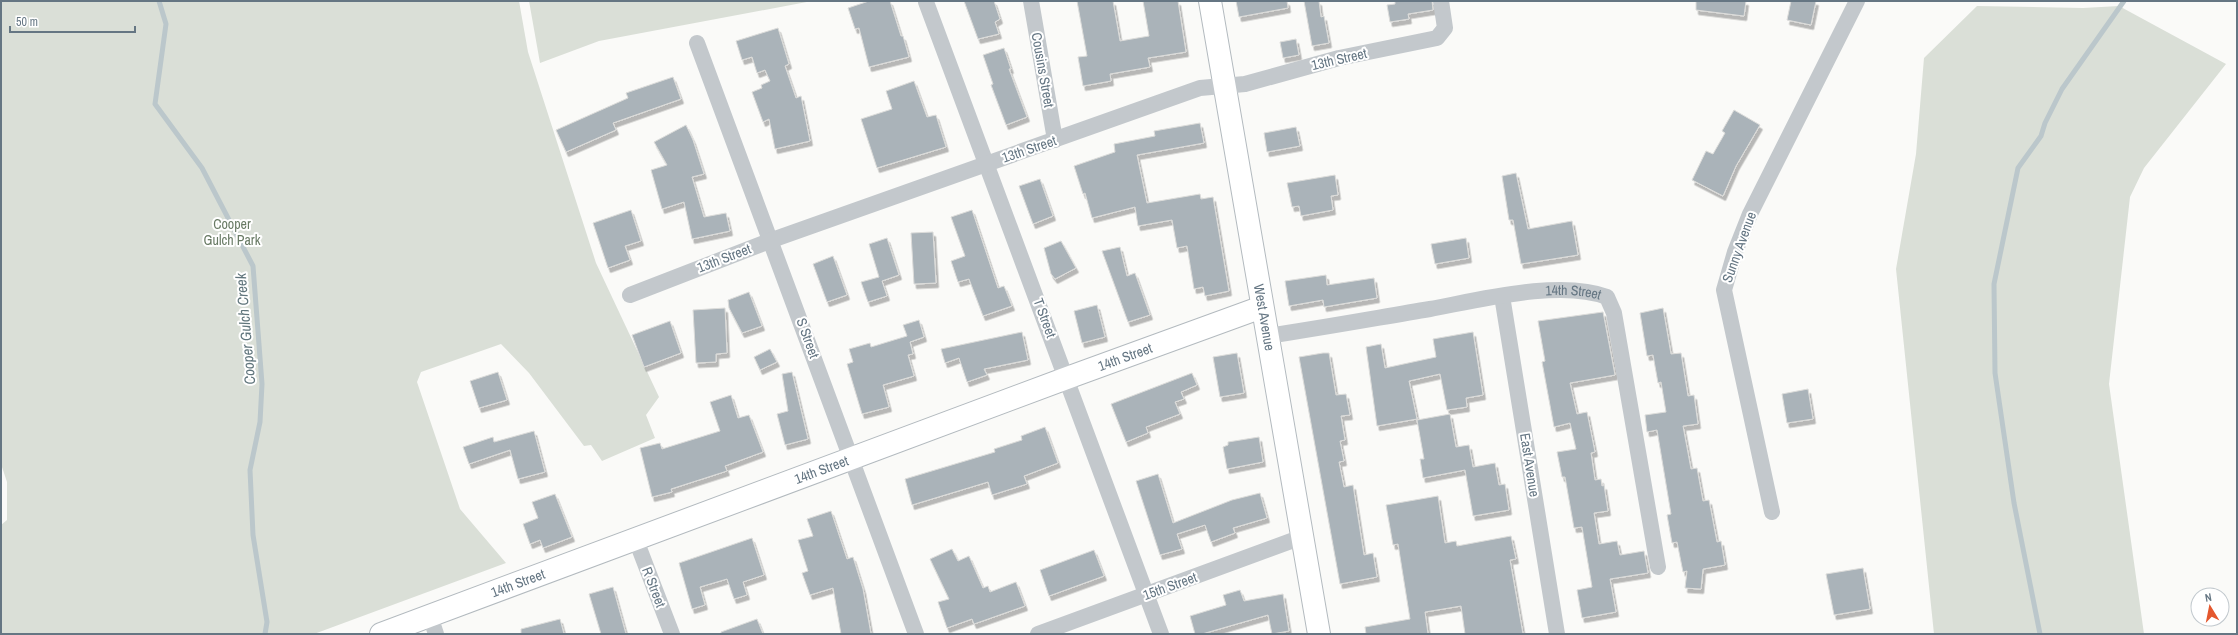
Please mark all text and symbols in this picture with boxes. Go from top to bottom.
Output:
scale bar [10,8,135,34]
text: 50 m [16,14,38,30]
street label: Cousins Street [1028,31,1058,109]
street label: 13th Street [1310,44,1368,74]
street label: 13th Street [1000,131,1058,167]
street label: Sunny Avenue [1718,209,1760,285]
park label: Cooper Gulch Park [204,215,261,249]
street label: 13th Street [695,240,753,276]
water label: Cooper Gulch Creek [230,271,260,386]
street label: 14th Street [1545,281,1603,304]
street label: West Avenue [1250,283,1279,352]
street label: T Street [1030,296,1060,340]
street label: S Street [792,315,824,361]
street label: 14th Street [1096,339,1155,375]
street label: East Avenue [1516,432,1544,498]
street label: 14th Street [792,451,851,488]
street label: R Street [638,564,670,610]
street label: 14th Street [488,565,547,601]
street label: 15th Street [1141,568,1199,604]
north arrow [2190,587,2230,627]
text: N [2204,590,2213,605]

